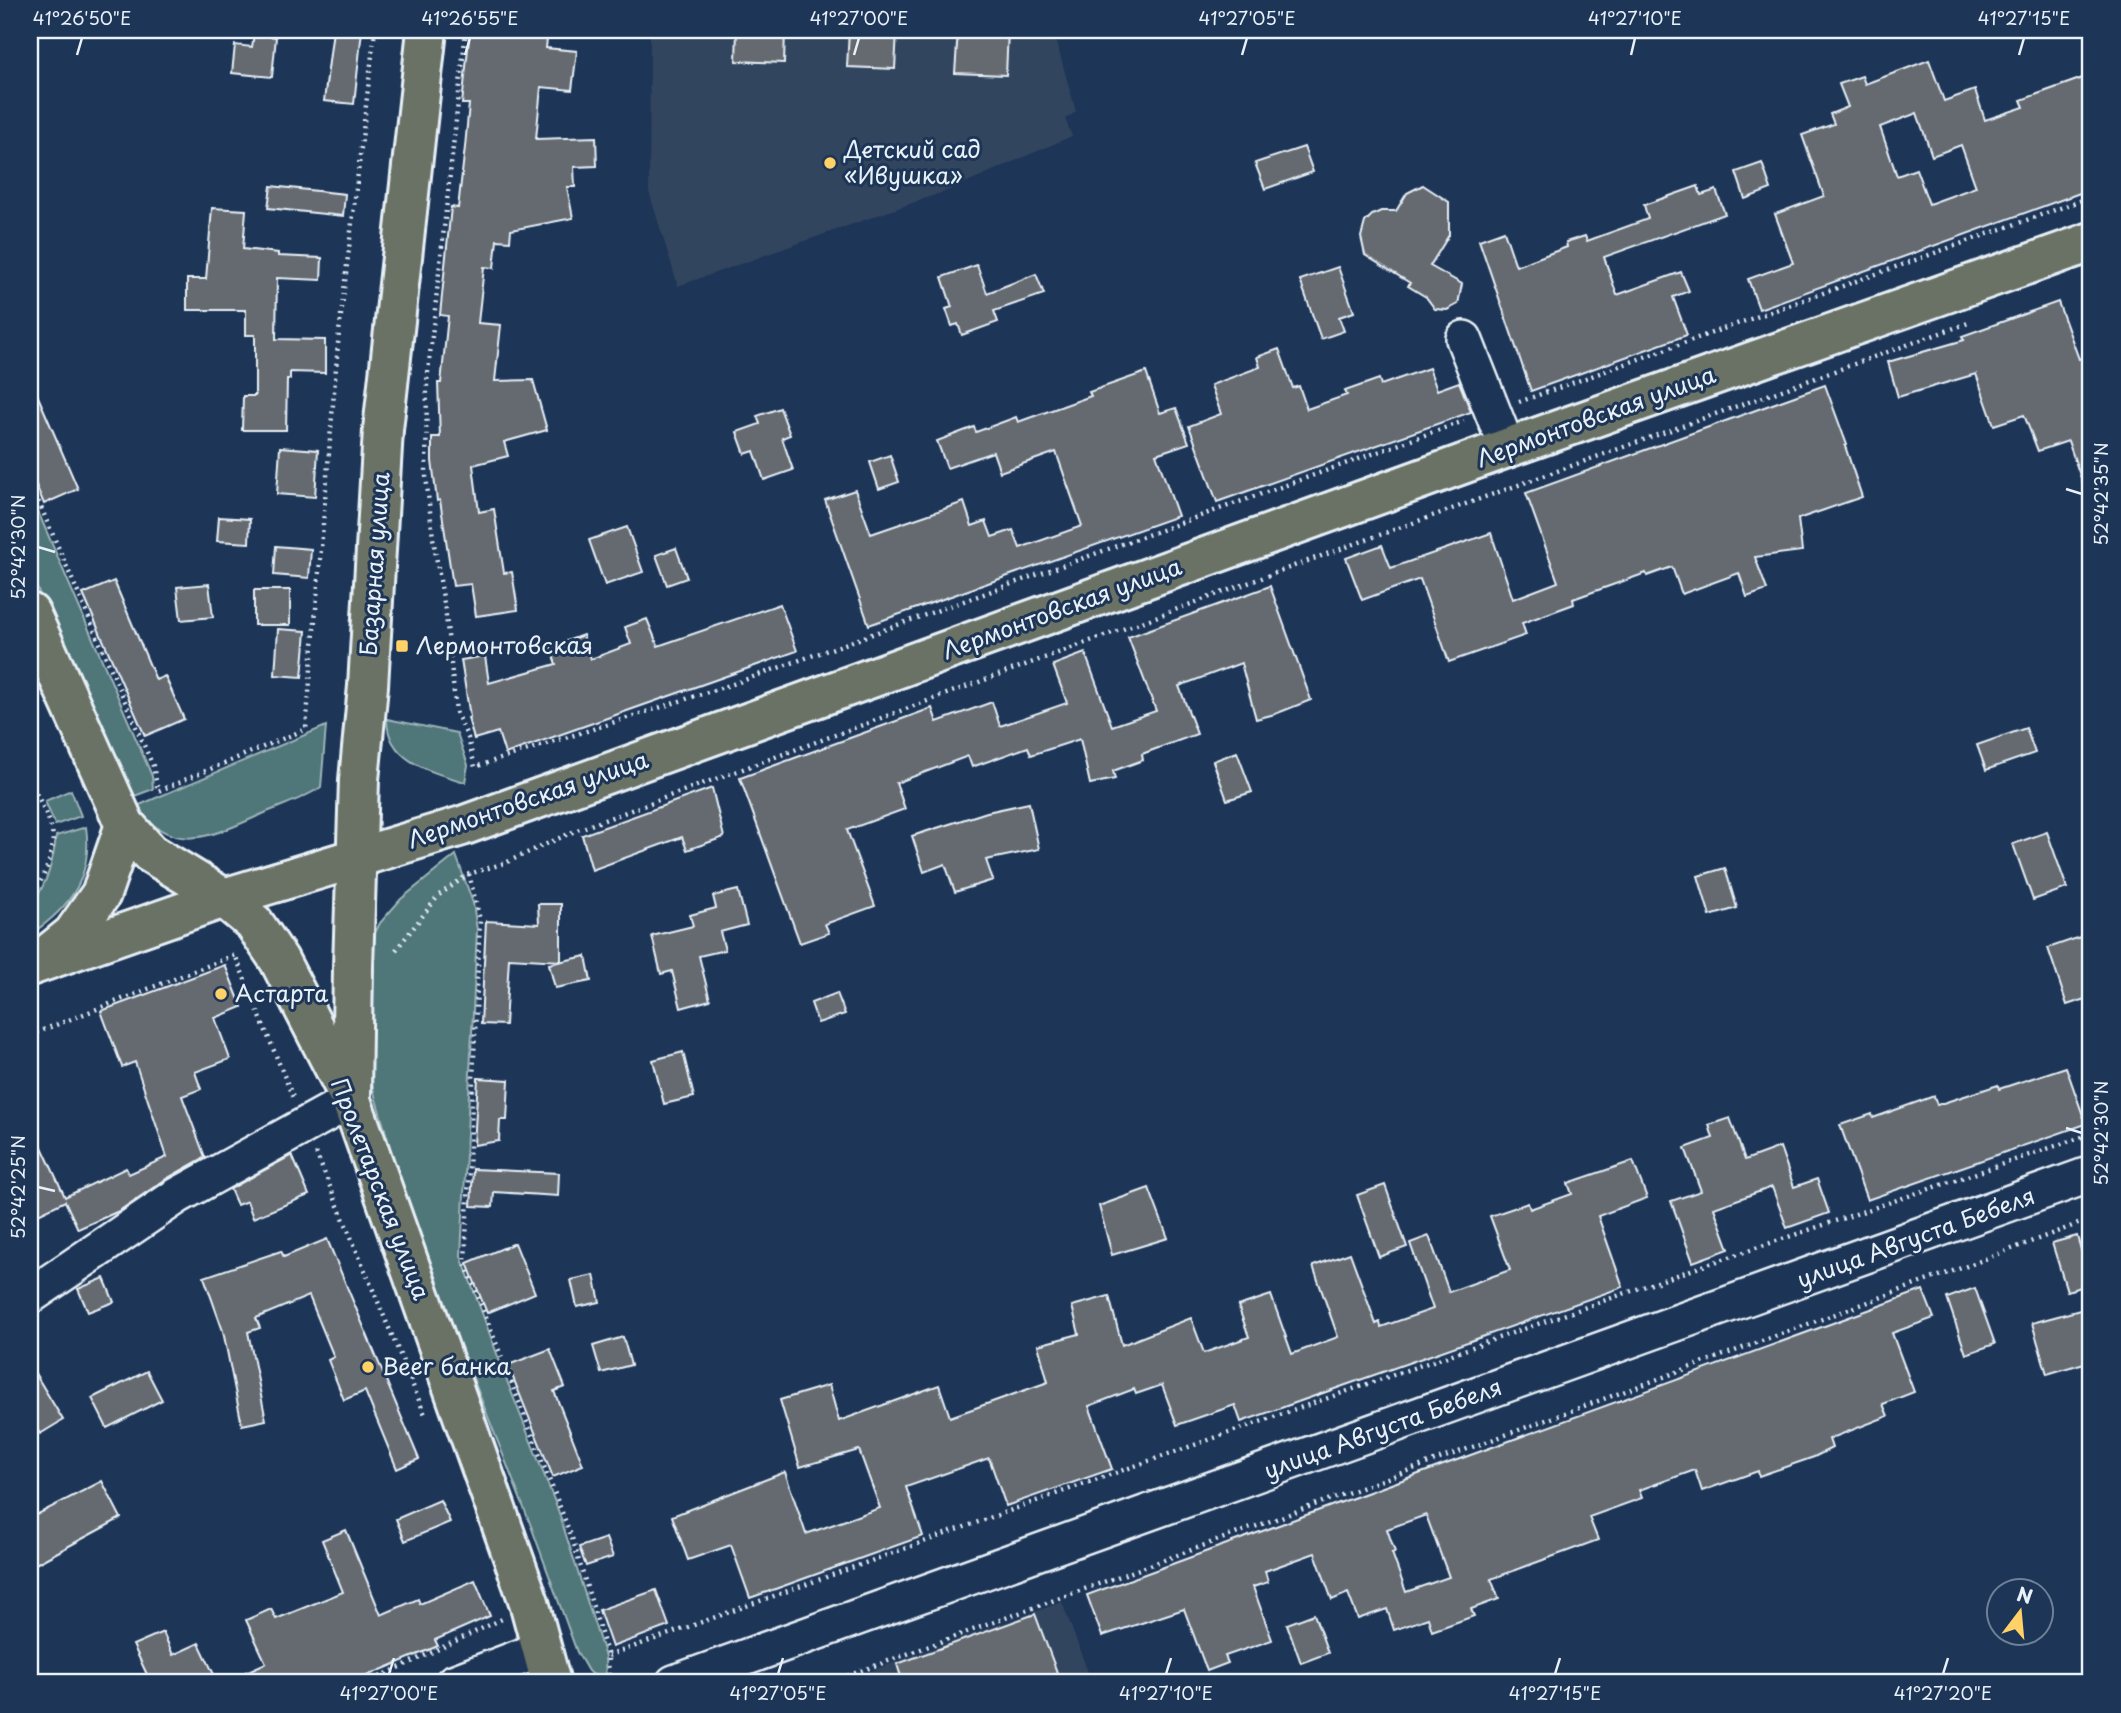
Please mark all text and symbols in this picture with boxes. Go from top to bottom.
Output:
text: 41°26'50"E [33,4,131,31]
text: 41°26'55"E [421,4,519,31]
text: 41°27'00"E [810,4,908,31]
text: 41°27'05"E [1199,4,1295,31]
text: 41°27'10"E [1588,4,1682,31]
text: 41°27'15"E [1978,4,2070,31]
place label: Детский сад «Ивушка» [843,131,981,192]
marker: Детский сад «Ивушка» [822,155,838,171]
street label: Лермонтовская улица [1471,356,1721,475]
text: 52°42'35"N [2087,442,2114,546]
street label: Базарная улица [350,471,397,657]
text: 52°42'30"N [4,494,31,600]
street label: Лермонтовская улица [937,548,1187,667]
place label: Лермонтовская [416,627,593,662]
marker: Лермонтовская [394,638,410,654]
street label: Лермонтовская улица [403,741,653,856]
place label: Астарта [235,975,328,1010]
marker: Астарта [213,986,229,1002]
street label: Пролетарская улица [323,1073,440,1305]
text: 52°42'30"N [2087,1080,2114,1186]
text: 52°42'25"N [4,1135,31,1239]
street label: улица Августа Бебеля [1792,1177,2039,1296]
place label: Beer банка [382,1348,511,1383]
marker: Beer банка [360,1359,376,1375]
street label: улица Августа Бебеля [1259,1368,1506,1487]
north arrow [1984,1576,2054,1646]
text: N [2014,1579,2036,1610]
text: 41°27'00"E [340,1679,438,1706]
text: 41°27'05"E [730,1679,826,1706]
text: 41°27'10"E [1119,1679,1213,1706]
text: 41°27'15"E [1509,1679,1601,1706]
text: 41°27'20"E [1894,1679,1992,1706]

